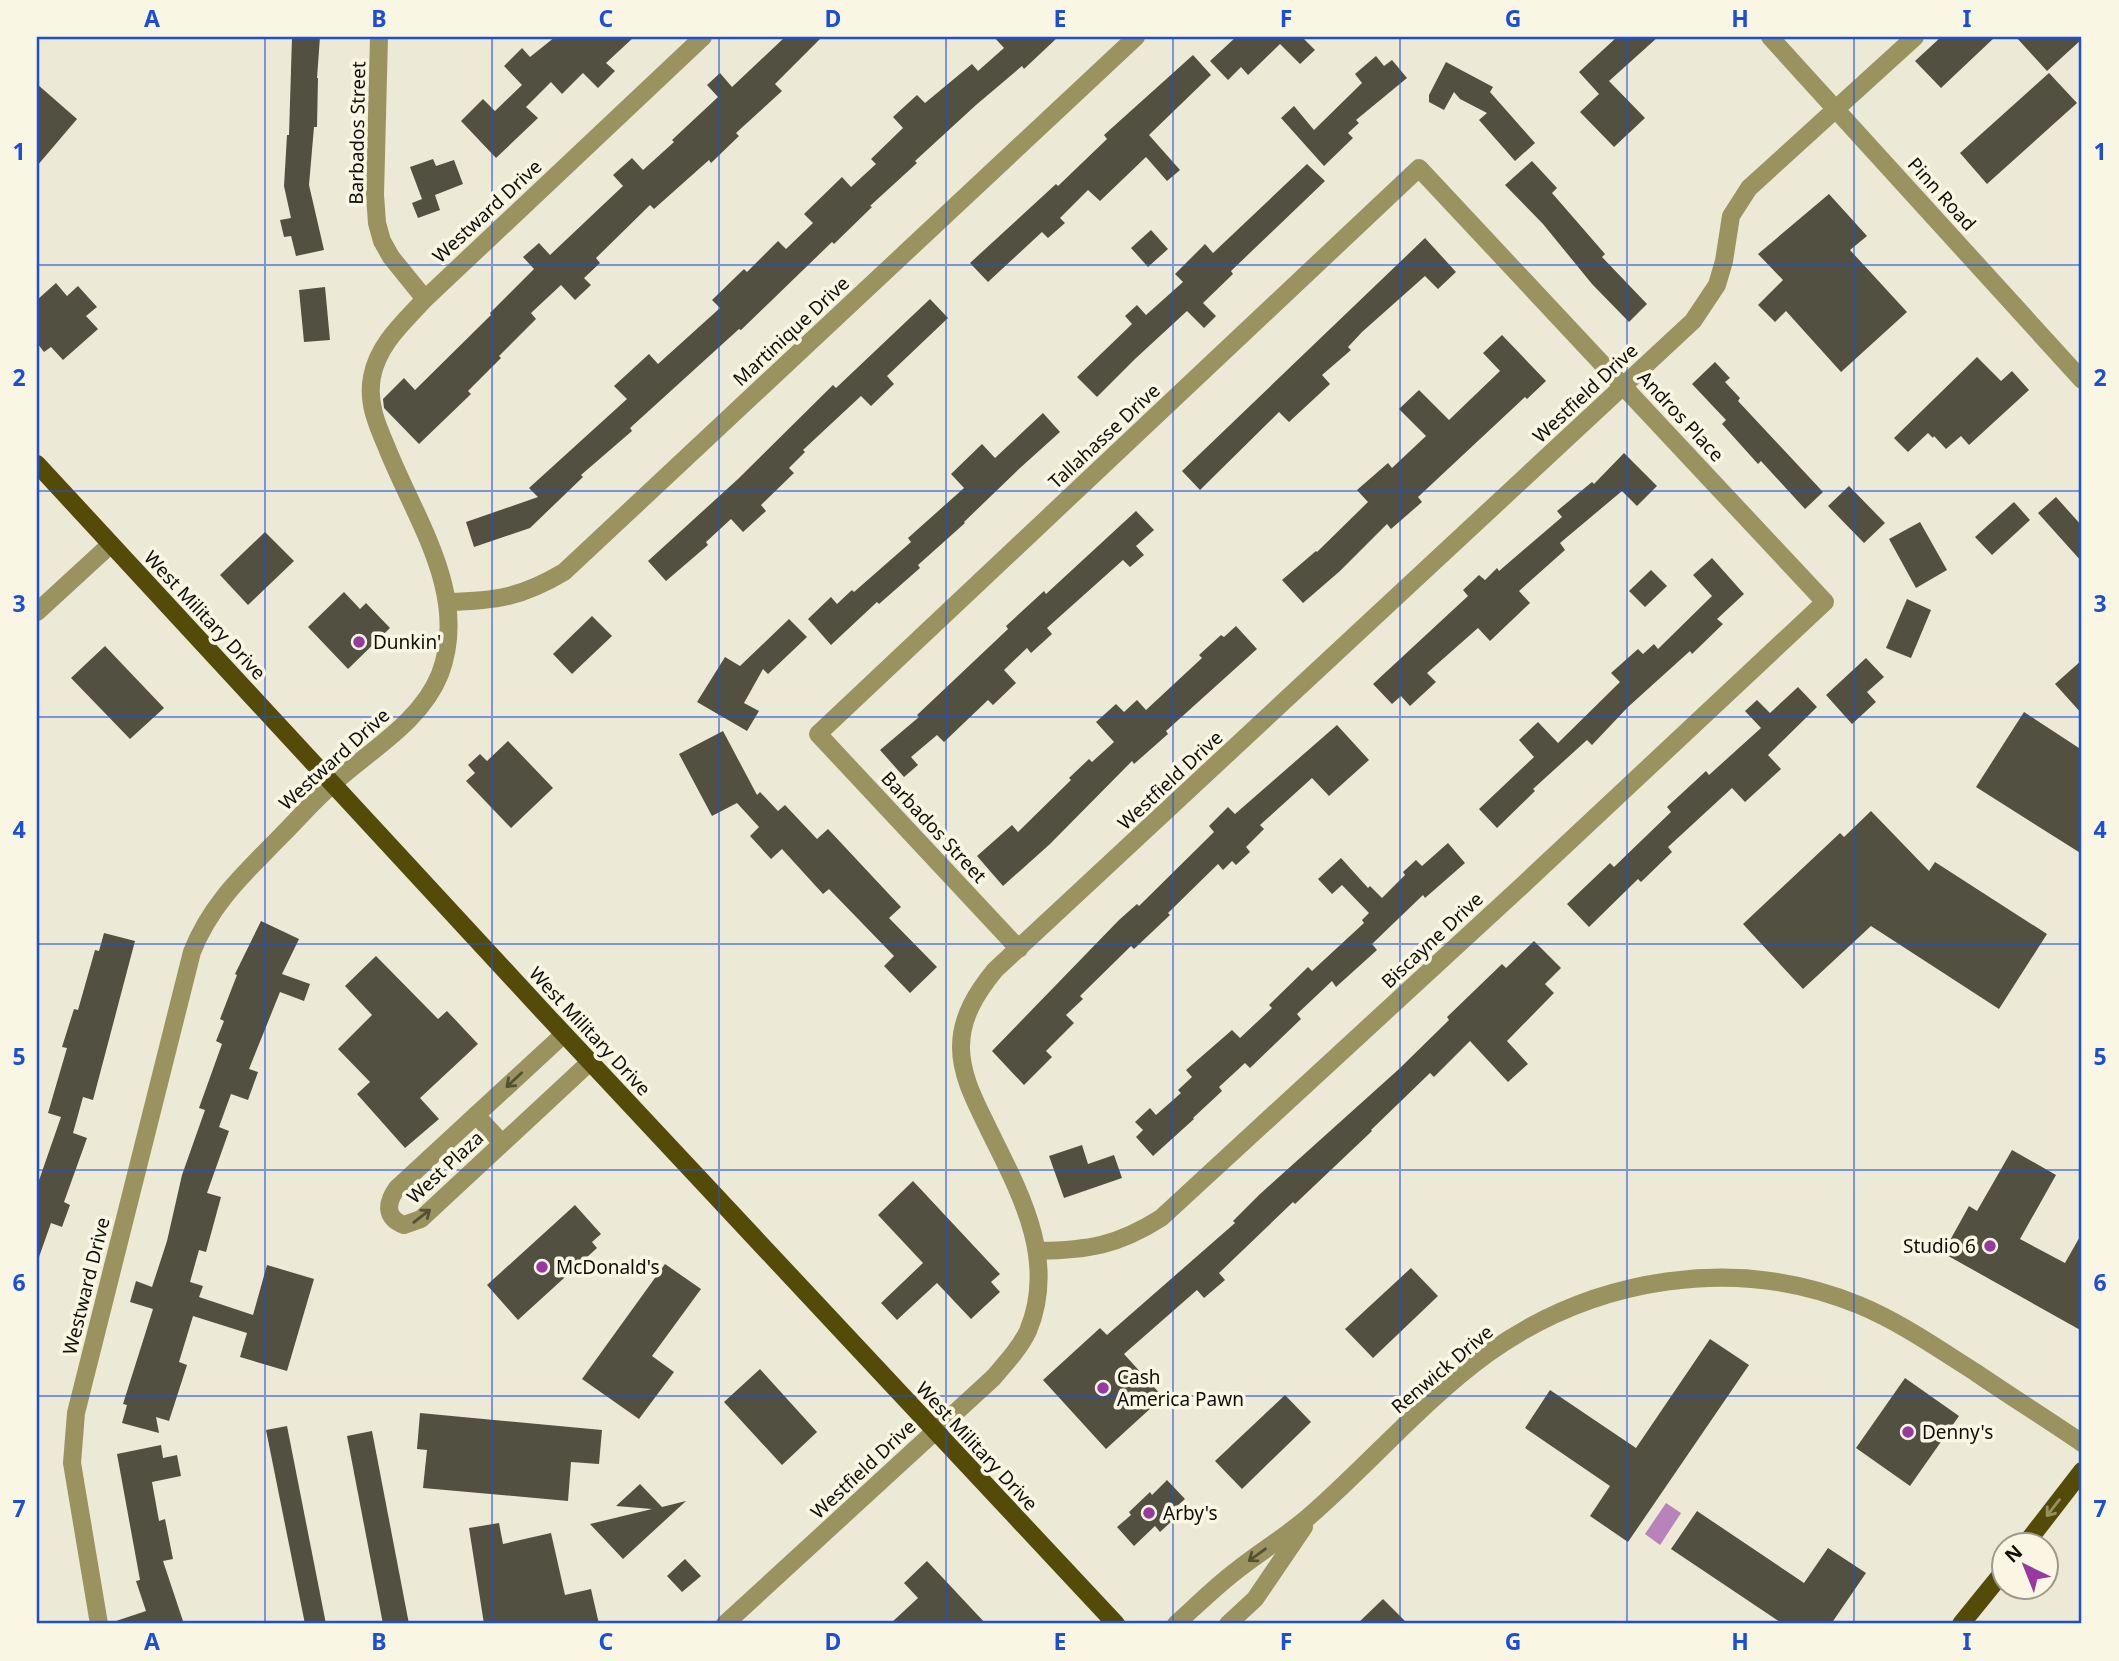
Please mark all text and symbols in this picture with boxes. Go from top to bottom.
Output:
text: A [144,2,160,34]
text: B [371,2,387,34]
text: C [599,2,614,34]
text: D [825,2,841,34]
text: E [1054,2,1066,34]
text: F [1280,2,1292,34]
text: G [1505,2,1521,34]
text: H [1731,2,1749,34]
text: I [1963,2,1972,34]
street label: Barbados Street [343,61,371,205]
text: 1 [12,135,26,167]
text: 1 [2093,135,2107,167]
street label: Pinn Road [1902,152,1982,236]
street label: Westward Drive [427,154,547,268]
street label: Martinique Drive [727,270,855,392]
street label: Westfield Drive [1527,338,1643,448]
text: 2 [12,361,26,393]
text: 2 [2093,361,2107,393]
street label: Andros Place [1632,365,1730,467]
street label: Tallahasse Drive [1043,378,1165,494]
street label: West Military Drive [138,545,272,685]
text: 3 [12,587,26,619]
text: 3 [2093,587,2107,619]
place label: Dunkin' [373,629,441,655]
marker: Dunkin' [351,634,367,650]
street label: Westward Drive [273,702,395,816]
street label: Westfield Drive [1112,725,1228,835]
street label: Barbados Street [876,766,993,888]
text: 4 [12,813,26,845]
text: 4 [2093,813,2107,845]
street label: Biscayne Drive [1376,886,1488,994]
street label: West Military Drive [523,961,657,1101]
text: 5 [12,1040,26,1072]
text: 5 [2093,1040,2107,1072]
one-way arrow [506,1072,523,1089]
street label: West Plaza [401,1125,489,1209]
one-way arrow [413,1209,431,1224]
street label: Westward Drive [56,1215,116,1357]
place label: Studio 6 [1903,1233,1976,1259]
marker: Studio 6 [1982,1238,1998,1254]
place label: McDonald's [556,1254,660,1280]
marker: McDonald's [534,1259,550,1275]
text: 6 [12,1266,26,1298]
text: 6 [2093,1266,2107,1298]
street label: Renwick Drive [1386,1319,1498,1419]
place label: Cash America Pawn [1117,1364,1244,1412]
street label: West Military Drive [910,1376,1044,1516]
marker: Cash America Pawn [1095,1380,1111,1396]
street label: Westfield Drive [805,1414,921,1524]
place label: Denny's [1922,1419,1993,1445]
marker: Denny's [1900,1424,1916,1440]
text: 7 [12,1492,26,1524]
text: 7 [2093,1492,2107,1524]
one-way arrow [2045,1499,2060,1517]
place label: Arby's [1163,1500,1218,1526]
marker: Arby's [1141,1505,1157,1521]
north arrow [1990,1532,2060,1602]
text: N [1999,1539,2028,1568]
one-way arrow [1248,1548,1267,1563]
text: A [144,1625,160,1657]
text: B [371,1625,387,1657]
text: C [599,1625,614,1657]
text: D [825,1625,841,1657]
text: E [1054,1625,1066,1657]
text: F [1280,1625,1292,1657]
text: G [1505,1625,1521,1657]
text: H [1731,1625,1749,1657]
text: I [1963,1625,1972,1657]

